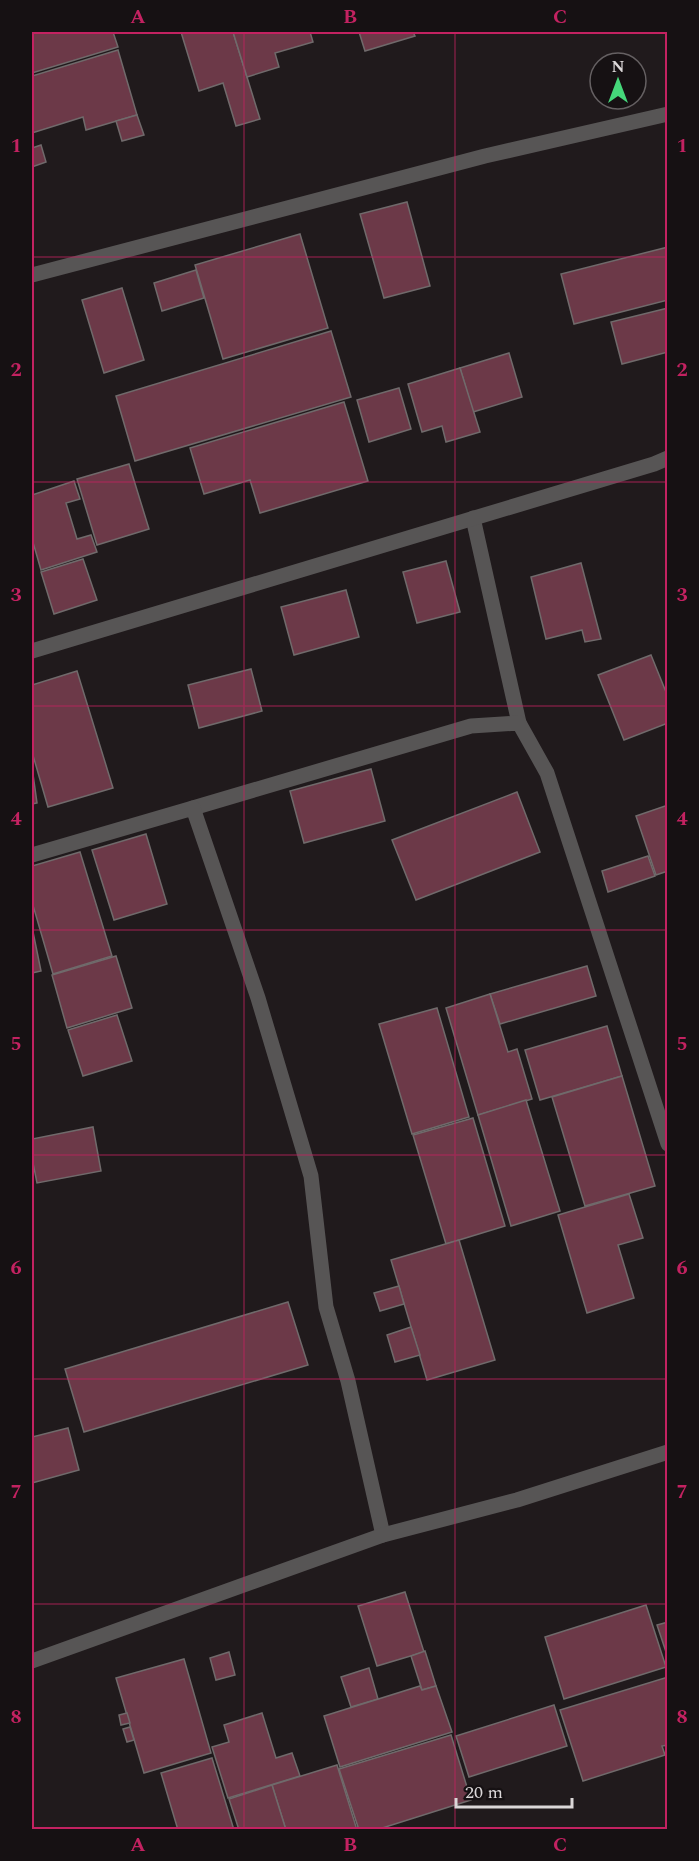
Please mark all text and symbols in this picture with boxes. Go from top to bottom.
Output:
text: A [130,2,146,32]
text: B [343,2,357,32]
text: C [553,2,567,32]
north arrow [588,51,648,111]
text: N [611,55,625,79]
text: 1 [10,131,22,161]
text: 1 [676,131,688,161]
text: 2 [10,355,22,385]
text: 2 [676,355,688,385]
text: 3 [10,580,22,610]
text: 3 [676,580,688,610]
text: 4 [10,804,22,834]
text: 4 [676,804,688,834]
text: 5 [10,1029,22,1059]
text: 5 [676,1029,688,1059]
text: 6 [10,1253,22,1283]
text: 6 [676,1253,688,1283]
text: 7 [10,1477,22,1507]
text: 7 [676,1477,688,1507]
text: 8 [10,1702,22,1732]
text: 8 [676,1702,688,1732]
scale bar [456,1771,572,1809]
text: 20 m [465,1779,503,1806]
text: A [130,1830,146,1860]
text: B [343,1830,357,1860]
text: C [553,1830,567,1860]

